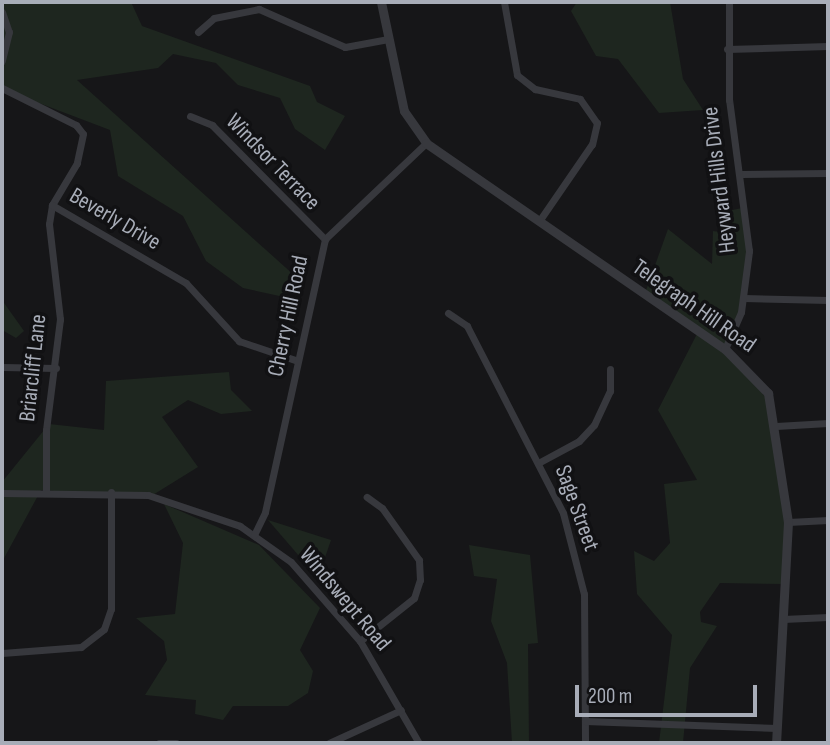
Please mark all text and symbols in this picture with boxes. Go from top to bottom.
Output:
street label: Heyward Hills Drive [696,105,742,255]
street label: Windsor Terrace [220,108,326,216]
street label: Beverly Drive [64,182,166,256]
street label: Cherry Hill Road [262,253,314,379]
street label: Telegraph Hill Road [627,253,761,359]
street label: Briarcliff Lane [14,313,52,423]
street label: Sage Street [549,461,605,555]
street label: Windswept Road [293,541,397,657]
scale bar [578,672,760,716]
text: 200 m [588,684,632,709]

